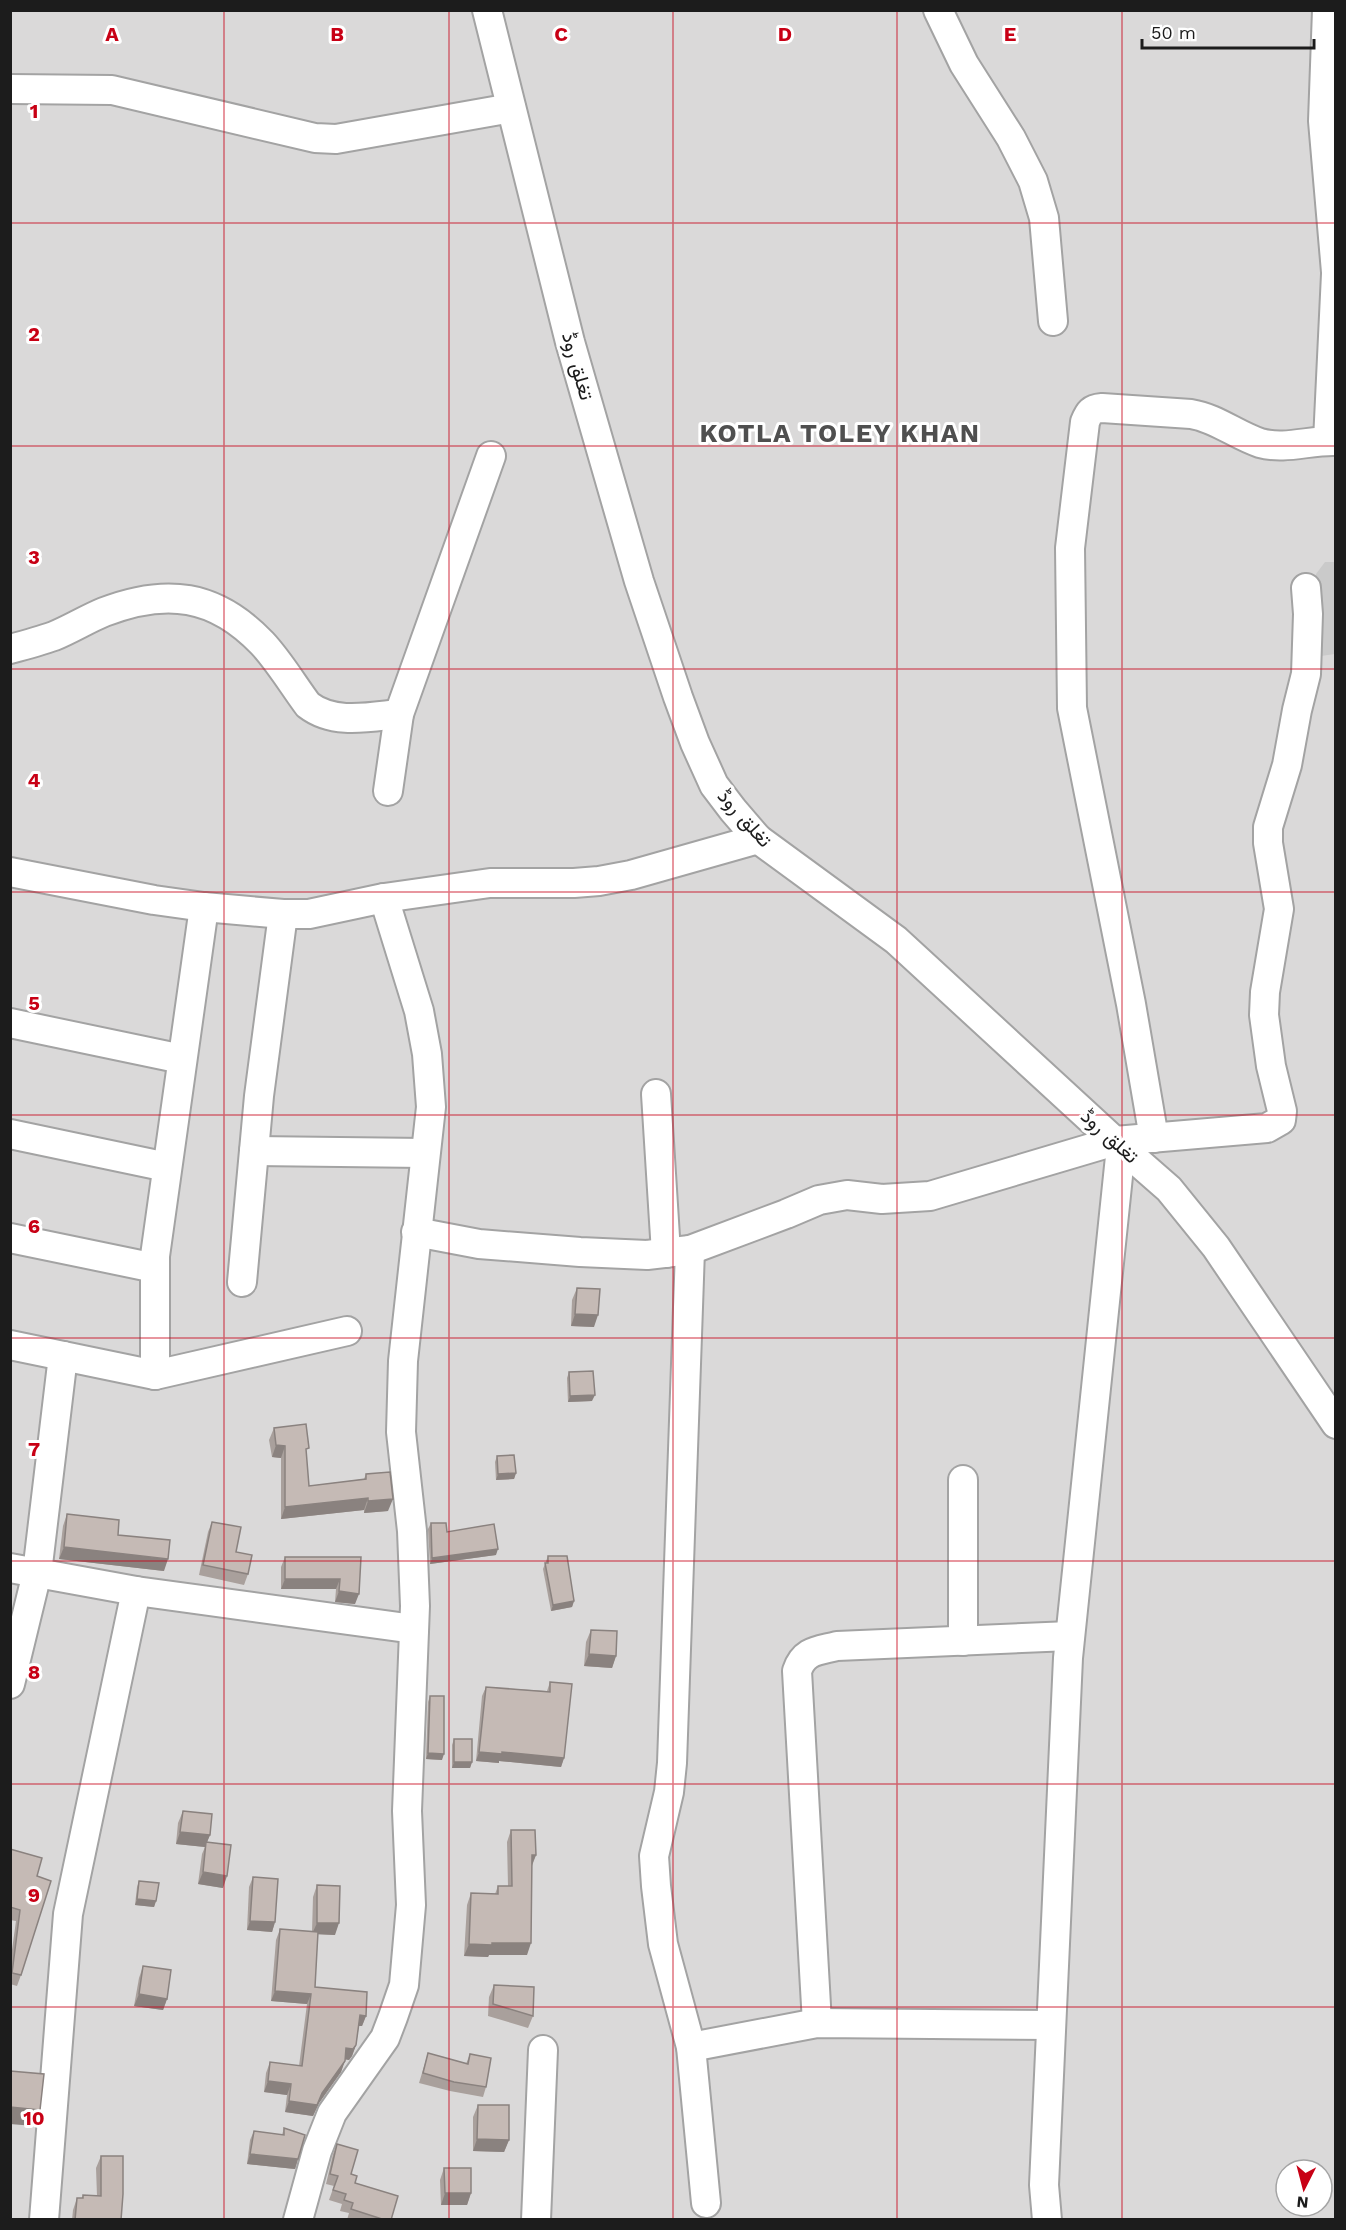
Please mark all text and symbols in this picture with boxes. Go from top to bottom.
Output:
scale bar [1142,12,1314,50]
text: A [105,22,119,46]
text: B [330,22,344,46]
text: C [554,22,568,46]
text: D [778,22,792,46]
text: E [1004,22,1016,46]
text: 50 m [1151,22,1196,43]
text: 1 [30,99,38,123]
text: 2 [28,322,40,346]
street label: تغلق روڈ [556,329,599,403]
district label: KOTLA TOLEY KHAN [699,418,981,448]
text: 3 [28,545,40,569]
text: 4 [28,768,41,792]
street label: تغلق روڈ [712,784,777,853]
text: 5 [28,991,40,1015]
street label: تغلق روڈ [1075,1104,1144,1169]
text: 6 [28,1214,40,1238]
text: 7 [28,1437,40,1461]
text: 8 [28,1660,40,1684]
text: 9 [28,1883,40,1907]
text: 10 [23,2106,45,2130]
north arrow [1274,2158,1334,2218]
text: N [1296,2192,1309,2212]

